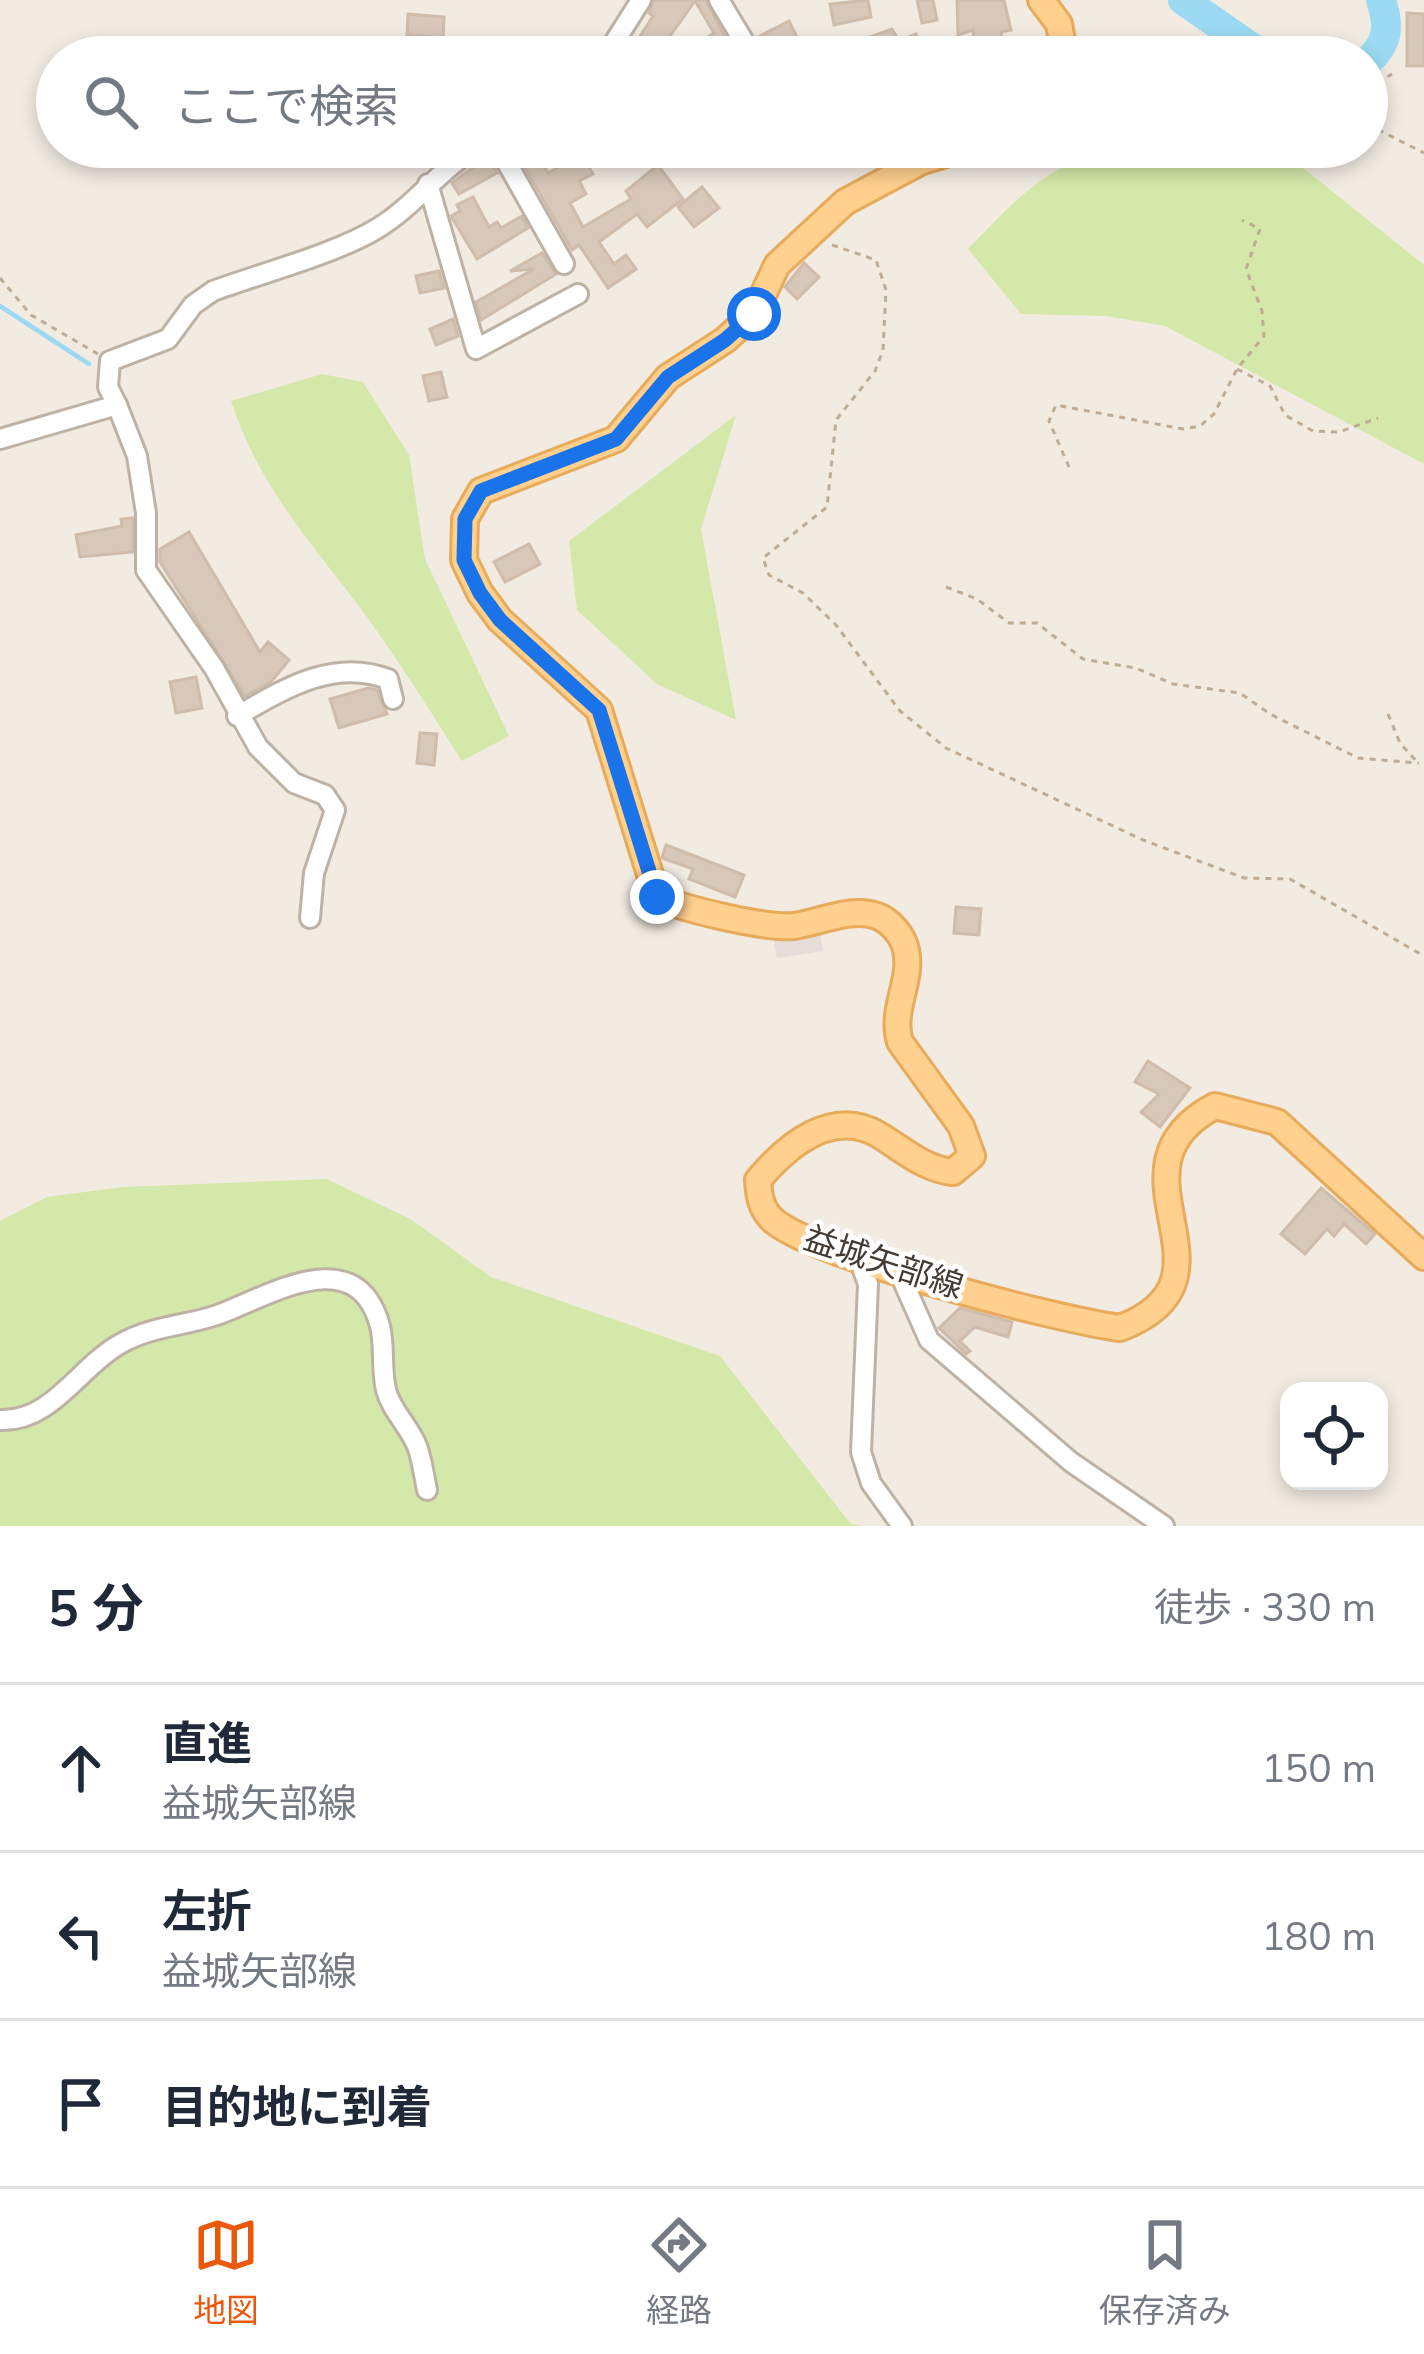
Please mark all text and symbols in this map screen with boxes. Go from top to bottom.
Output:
search box [36,36,1388,168]
icon: search [78,69,144,135]
text: ここで検索 [174,77,399,133]
route start [727,287,781,341]
route end [630,870,684,924]
street label: 益城矢部線 [799,1216,969,1306]
map controls [1280,1382,1388,1490]
button: locate [1280,1382,1388,1490]
text: 5 分 [48,1575,144,1639]
text: 徒歩 · 330 m [1154,1582,1376,1631]
text: 直進 [162,1714,252,1770]
icon: ahead [48,1735,114,1801]
text: 150 m [1261,1743,1376,1792]
text: 益城矢部線 [162,1778,357,1827]
text: 左折 [162,1882,252,1938]
icon: left [48,1903,114,1969]
text: 180 m [1261,1911,1376,1960]
text: 益城矢部線 [162,1946,357,1995]
icon: arrive [48,2071,114,2137]
text: 目的地に到着 [162,2078,432,2134]
tab: 地図 [193,2212,259,2332]
tab: 経路 [646,2212,712,2332]
tab: 保存済み [1099,2212,1231,2332]

